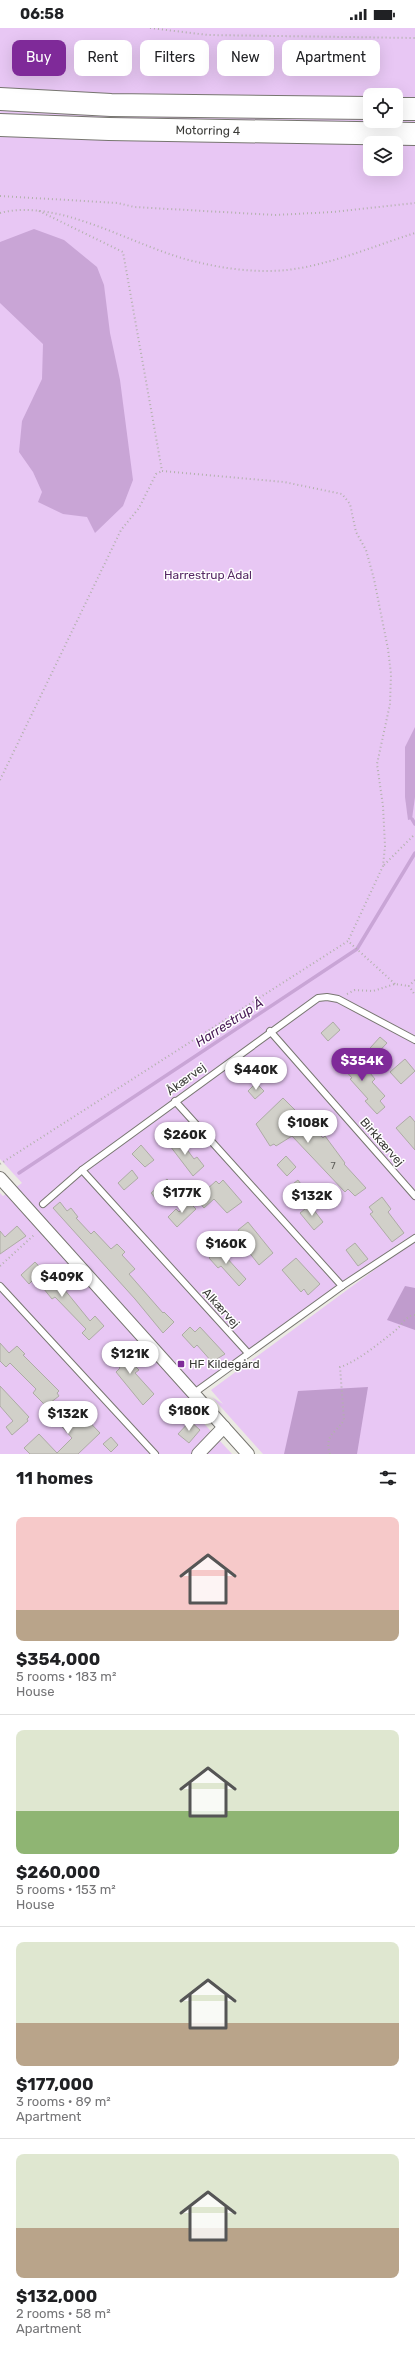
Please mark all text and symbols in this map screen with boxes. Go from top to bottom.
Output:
text: 06:58 [20,5,64,23]
chip: Buy [12,40,66,76]
chip: Rent [74,40,132,76]
chip: Filters [140,40,209,76]
chip: New [217,40,274,76]
chip: Apartment [282,40,380,76]
map controls [363,88,403,176]
button: locate [363,88,403,128]
street label: Motorring 4 [175,123,241,138]
button: layers [363,136,403,176]
park label: Harrestrup Ådal [164,568,252,582]
water label: Harrestrup Å [193,995,266,1050]
pin: $354K [334,1048,390,1082]
text: $354K [340,1053,384,1068]
pin: $440K [228,1057,284,1091]
street label: Åkærvej [163,1060,209,1098]
text: $440K [234,1062,278,1077]
pin: $108K [280,1110,336,1144]
text: $108K [287,1115,329,1130]
street label: Birkkærvej [357,1115,407,1169]
pin: $260K [157,1122,213,1156]
text: $260K [163,1127,207,1142]
house number: 7 [330,1160,336,1172]
pin: $177K [154,1180,210,1214]
pin: $132K [284,1183,340,1217]
text: $177K [163,1185,201,1200]
text: $132K [292,1188,332,1203]
pin: $160K [198,1231,254,1265]
text: $160K [205,1236,247,1251]
pin: $409K [34,1264,90,1298]
text: $409K [40,1269,84,1284]
street label: Alkærvej [200,1285,242,1331]
pin: $121K [102,1341,158,1375]
text: $121K [111,1346,149,1361]
place label: HF Kildegård [189,1357,260,1371]
marker: HF Kildegård [176,1359,186,1369]
pin: $180K [161,1398,217,1432]
pin: $132K [40,1401,96,1435]
text: $180K [168,1403,210,1418]
text: $132K [48,1406,88,1421]
icon: filters [377,1467,399,1489]
text: 11 homes [16,1468,93,1488]
icon: home [172,1543,244,1615]
text: $354,000 [16,1649,100,1669]
text: 5 rooms · 183 m² [16,1669,116,1684]
text: House [16,1684,54,1699]
icon: home [172,1756,244,1828]
text: $260,000 [16,1862,100,1882]
text: 5 rooms · 153 m² [16,1882,116,1897]
text: House [16,1897,54,1912]
icon: home [172,1968,244,2040]
text: $177,000 [16,2074,94,2094]
text: 3 rooms · 89 m² [16,2094,111,2109]
text: Apartment [16,2109,81,2124]
icon: home [172,2180,244,2252]
text: $132,000 [16,2286,97,2306]
text: 2 rooms · 58 m² [16,2306,111,2321]
text: Apartment [16,2321,81,2336]

